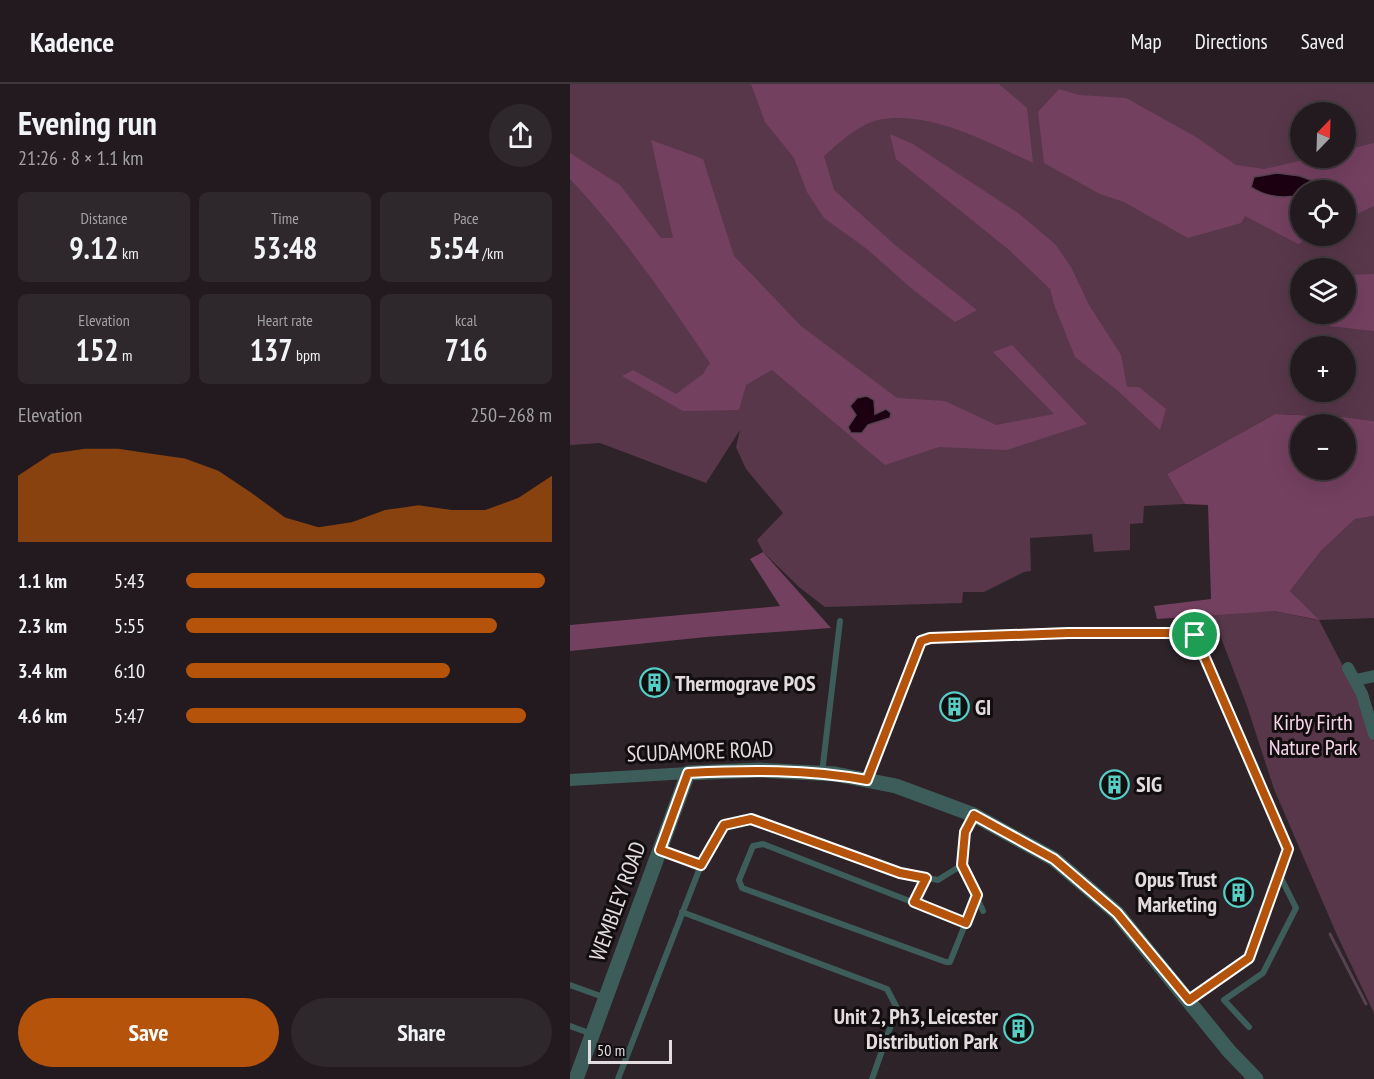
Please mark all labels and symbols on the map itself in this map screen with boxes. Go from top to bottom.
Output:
north arrow [1290,102,1356,168]
pin [1169,609,1220,660]
building icon: Thermograve POS [638,667,670,699]
place label: Thermograve POS [675,669,816,697]
building icon: GI [938,691,970,723]
place label: GI [975,693,991,721]
park label: Kirby Firth Nature Park [1269,708,1358,761]
street label: SCUDAMORE ROAD [626,734,774,768]
building icon: SIG [1099,768,1131,800]
place label: SIG [1136,770,1162,798]
street label: WEMBLEY ROAD [582,838,652,964]
place label: Opus Trust Marketing [1135,865,1218,918]
building icon: Opus Trust Marketing [1222,876,1254,908]
place label: Unit 2, Ph3, Leicester Distribution Park [834,1002,999,1055]
building icon: Unit 2, Ph3, Leicester Distribution Park [1003,1013,1035,1045]
scale bar [588,1037,672,1064]

